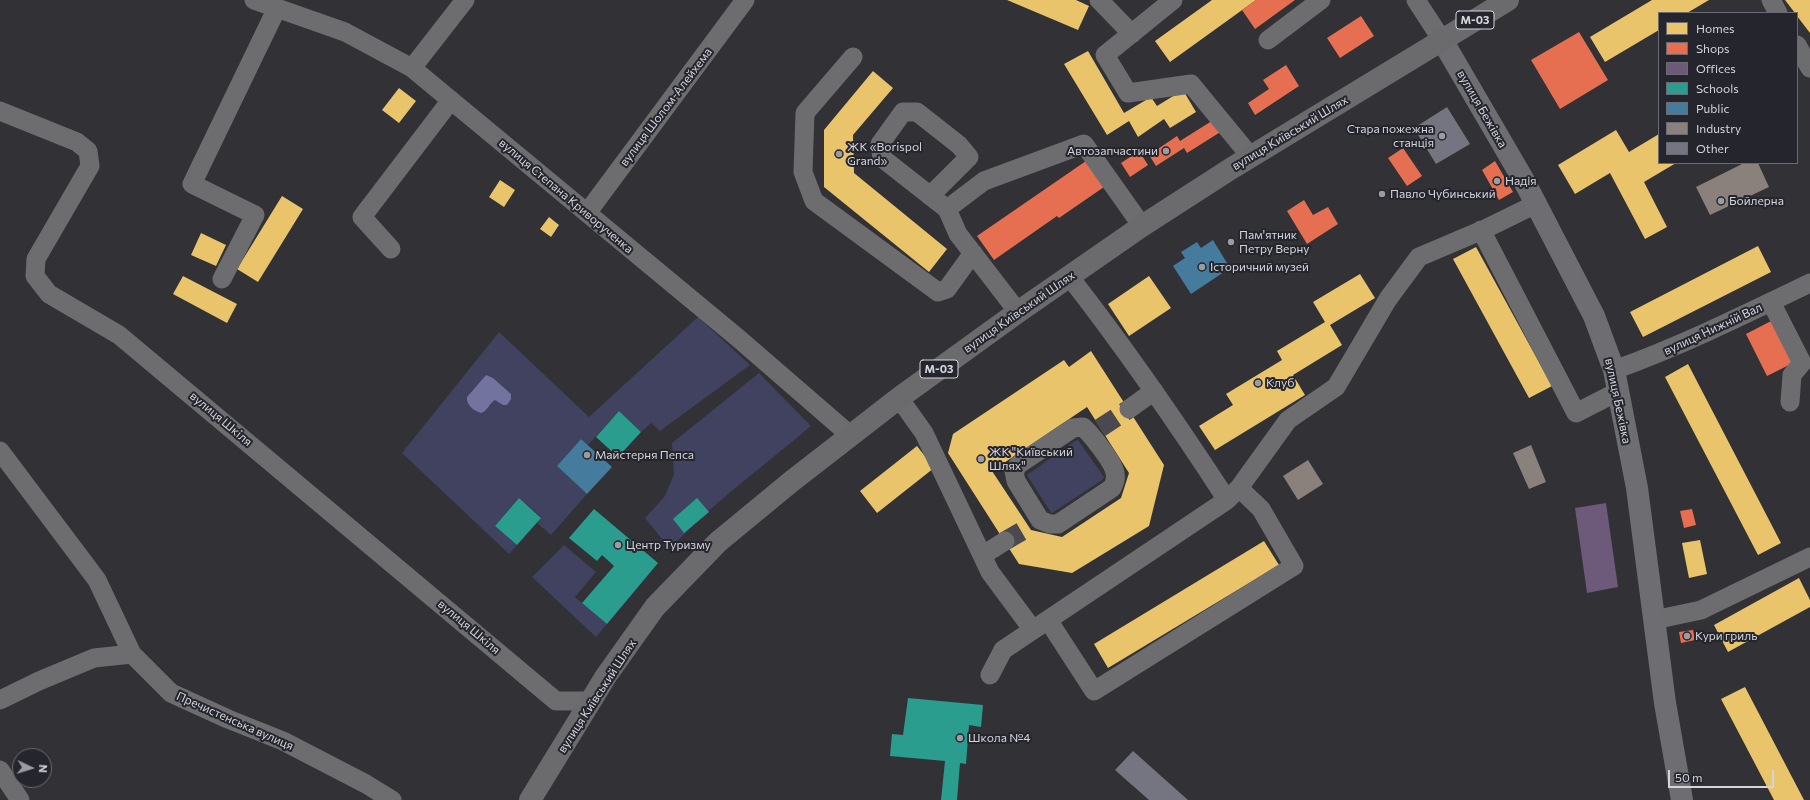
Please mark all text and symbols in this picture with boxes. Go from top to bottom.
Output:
road number: М-03 [1456,11,1494,29]
legend [1658,12,1798,164]
text: Homes [1696,21,1734,35]
text: Shops [1696,41,1730,55]
street label: вулиця Шолом-Алейхема [617,45,715,169]
text: Offices [1696,61,1736,75]
street label: вулиця Бежівка [1454,68,1510,150]
text: Schools [1696,81,1739,95]
street label: вулиця Київський Шлях [1229,93,1351,173]
text: Public [1696,101,1729,115]
text: Industry [1696,121,1741,135]
place label: Стара пожежна станція [1347,122,1434,150]
marker: Стара пожежна станція [1437,131,1447,141]
street label: вулиця Степана Криворученка [496,136,636,256]
place label: ЖК «Borispol Grand» [847,140,922,168]
text: Other [1696,141,1729,155]
place label: Автозапчастини [1067,144,1158,158]
marker: Автозапчастини [1161,146,1171,156]
marker: ЖК «Borispol Grand» [834,149,844,159]
place label: Надія [1505,174,1537,188]
marker: Надія [1492,176,1502,186]
place label: Павло Чубинський [1390,187,1496,201]
marker: Павло Чубинський [1377,189,1387,199]
place label: Бойлерна [1729,194,1784,208]
marker: Бойлерна [1716,196,1726,206]
place label: Пам'ятник Петру Верну [1239,228,1309,256]
marker: Пам'ятник Петру Верну [1226,237,1236,247]
place label: Історичний музей [1210,260,1309,274]
marker: Історичний музей [1197,262,1207,272]
street label: вулиця Київський Шлях [961,268,1077,356]
street label: вулиця Нижній Вал [1661,300,1765,358]
street label: вулиця Бежівка [1602,357,1634,445]
road number: М-03 [920,360,958,378]
place label: Клуб [1266,376,1294,390]
marker: Клуб [1253,378,1263,388]
street label: вулиця Шкіля [187,389,255,449]
place label: ЖК "Київський Шлях" [989,445,1073,473]
place label: Майстерня Пепса [595,448,694,462]
marker: Майстерня Пепса [582,450,592,460]
marker: ЖК "Київський Шлях" [976,454,986,464]
place label: Центр Туризму [626,538,711,552]
marker: Центр Туризму [613,540,623,550]
street label: вулиця Шкіля [435,597,503,657]
place label: Кури гриль [1695,629,1757,643]
marker: Кури гриль [1682,631,1692,641]
street label: вулиця Київський Шлях [555,636,639,756]
street label: Пречистенська вулиця [174,689,296,753]
place label: Школа №4 [968,731,1030,745]
marker: Школа №4 [955,733,965,743]
north arrow [12,748,52,788]
scale bar [1670,762,1776,788]
text: N [37,764,50,773]
text: 50 m [1675,770,1703,784]

